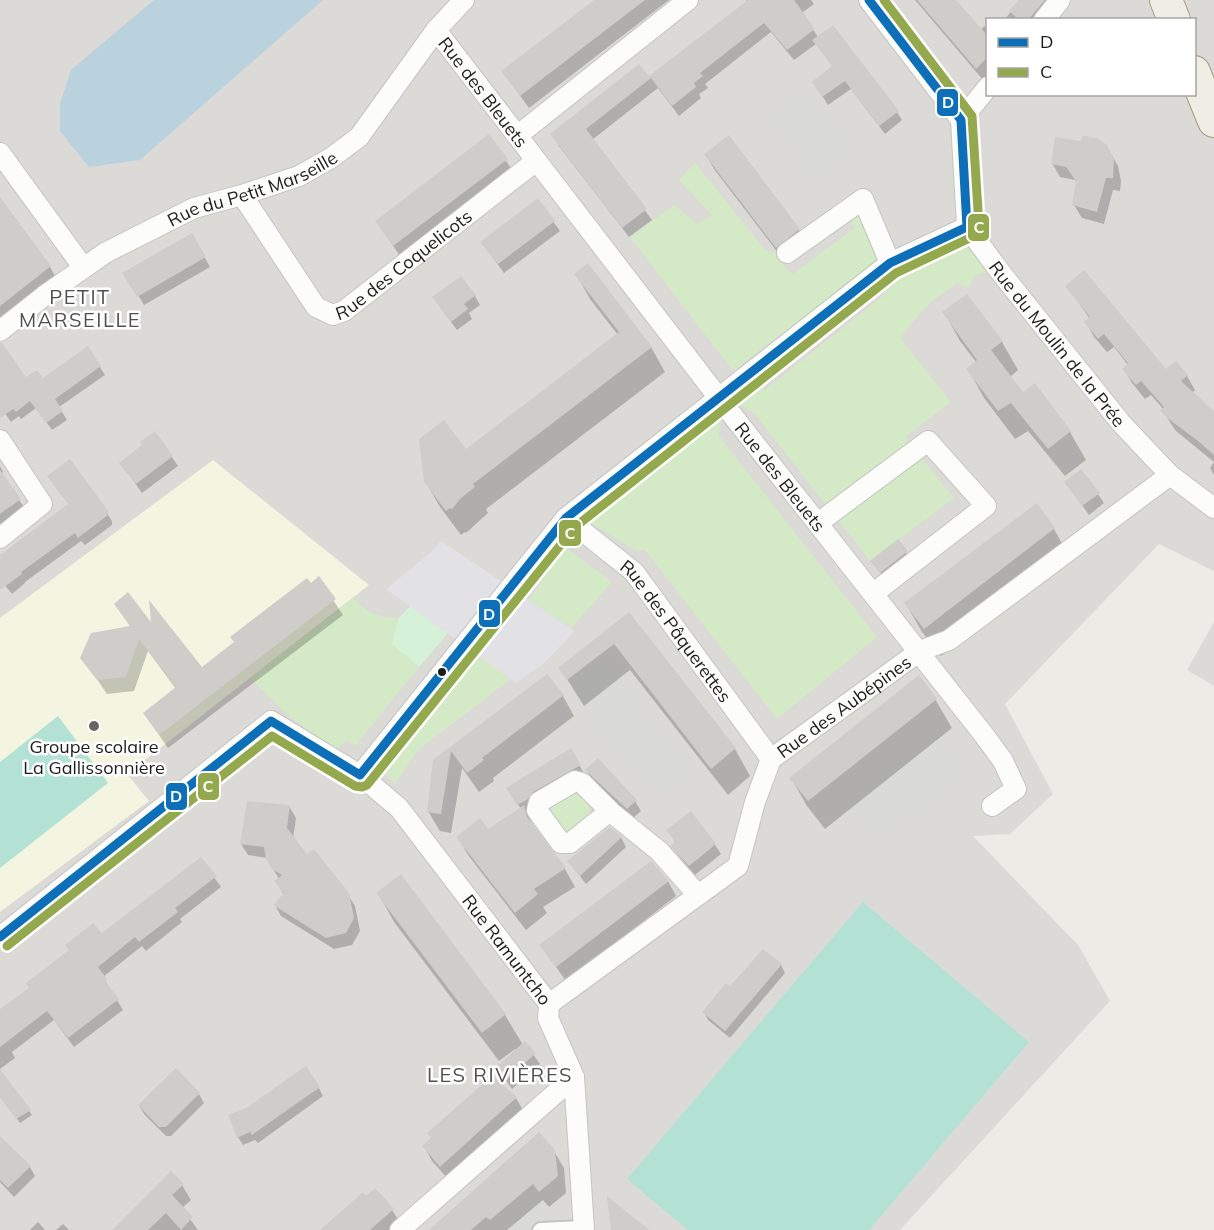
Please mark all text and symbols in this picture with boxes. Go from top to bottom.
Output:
legend [986,18,1196,96]
text: D [1040,30,1053,53]
street label: Rue des Bleuets [434,32,533,152]
text: C [1040,60,1052,83]
line badge: D [936,88,959,117]
text: D [942,92,954,112]
street label: Rue du Petit Marseille [163,146,342,231]
street label: Rue des Coquelicots [332,204,476,325]
line badge: C [967,213,990,242]
text: C [974,217,985,237]
street label: Rue du Moulin de la Prée [984,256,1131,431]
district label: PETIT MARSEILLE [19,284,141,332]
street label: Rue des Bleuets [730,417,831,536]
line badge: C [558,519,582,547]
text: C [565,523,576,543]
street label: Rue des Pâquerettes [616,554,737,707]
line badge: D [478,599,501,628]
text: D [483,604,495,624]
street label: Rue des Aubépines [772,650,915,763]
unlabelled marker [436,666,448,678]
marker: Groupe scolaire La Gallissonnière [87,719,101,733]
place label: Groupe scolaire La Gallissonnière [23,735,165,779]
line badge: C [197,772,220,801]
text: C [203,776,214,796]
line badge: D [165,782,188,811]
text: D [170,786,182,806]
street label: Rue Ramuntcho [458,890,557,1010]
district label: LES RIVIÈRES [427,1062,573,1087]

